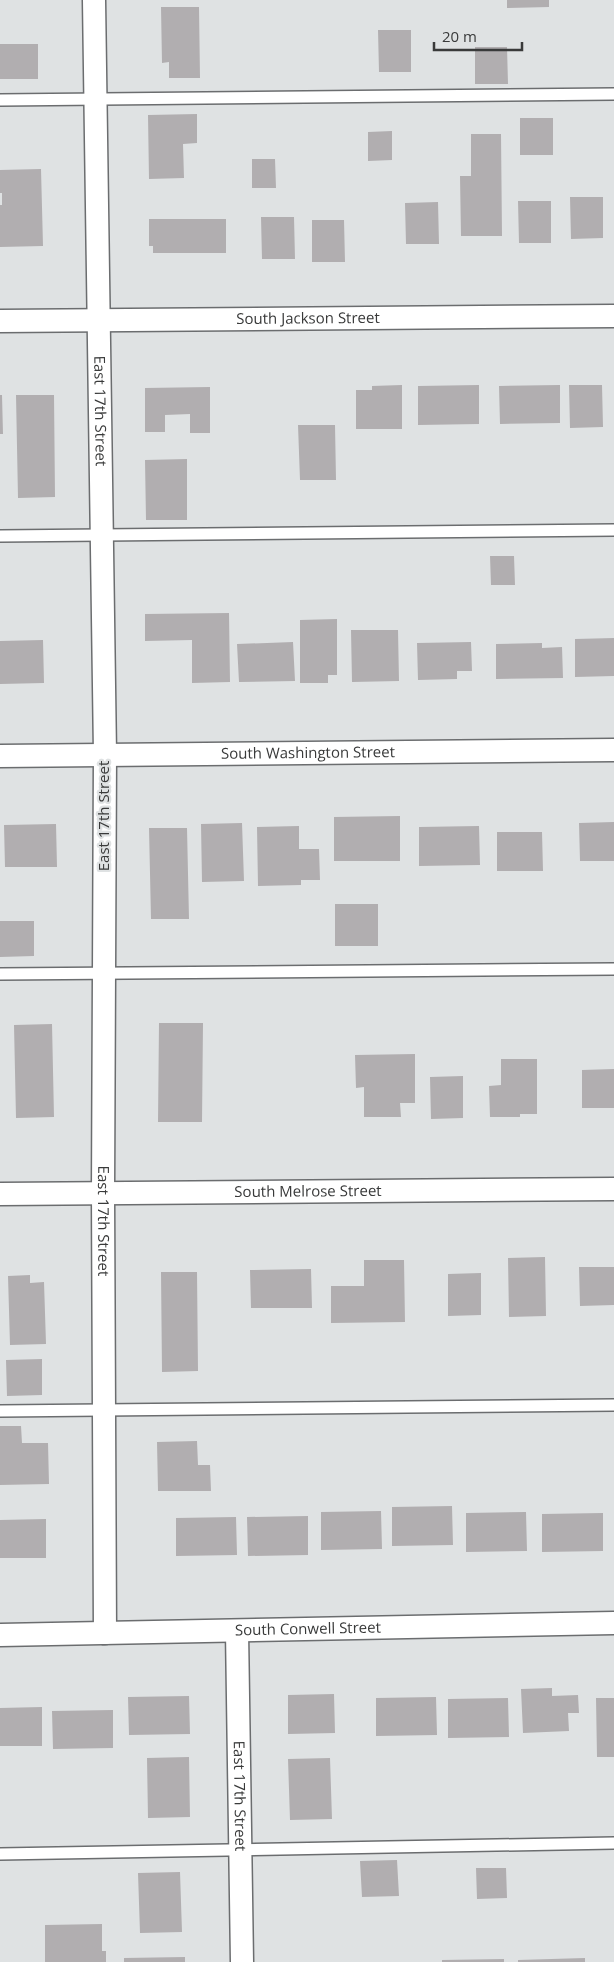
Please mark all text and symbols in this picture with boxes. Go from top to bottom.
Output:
scale bar [434,20,522,52]
text: 20 m [442,26,477,46]
street label: South Jackson Street [236,307,380,328]
street label: East 17th Street [90,355,112,466]
street label: South Washington Street [221,741,395,763]
street label: East 17th Street [93,761,113,871]
street label: East 17th Street [94,1166,114,1276]
street label: South Melrose Street [234,1180,382,1201]
street label: South Conwell Street [235,1617,381,1639]
street label: East 17th Street [230,1740,251,1851]

